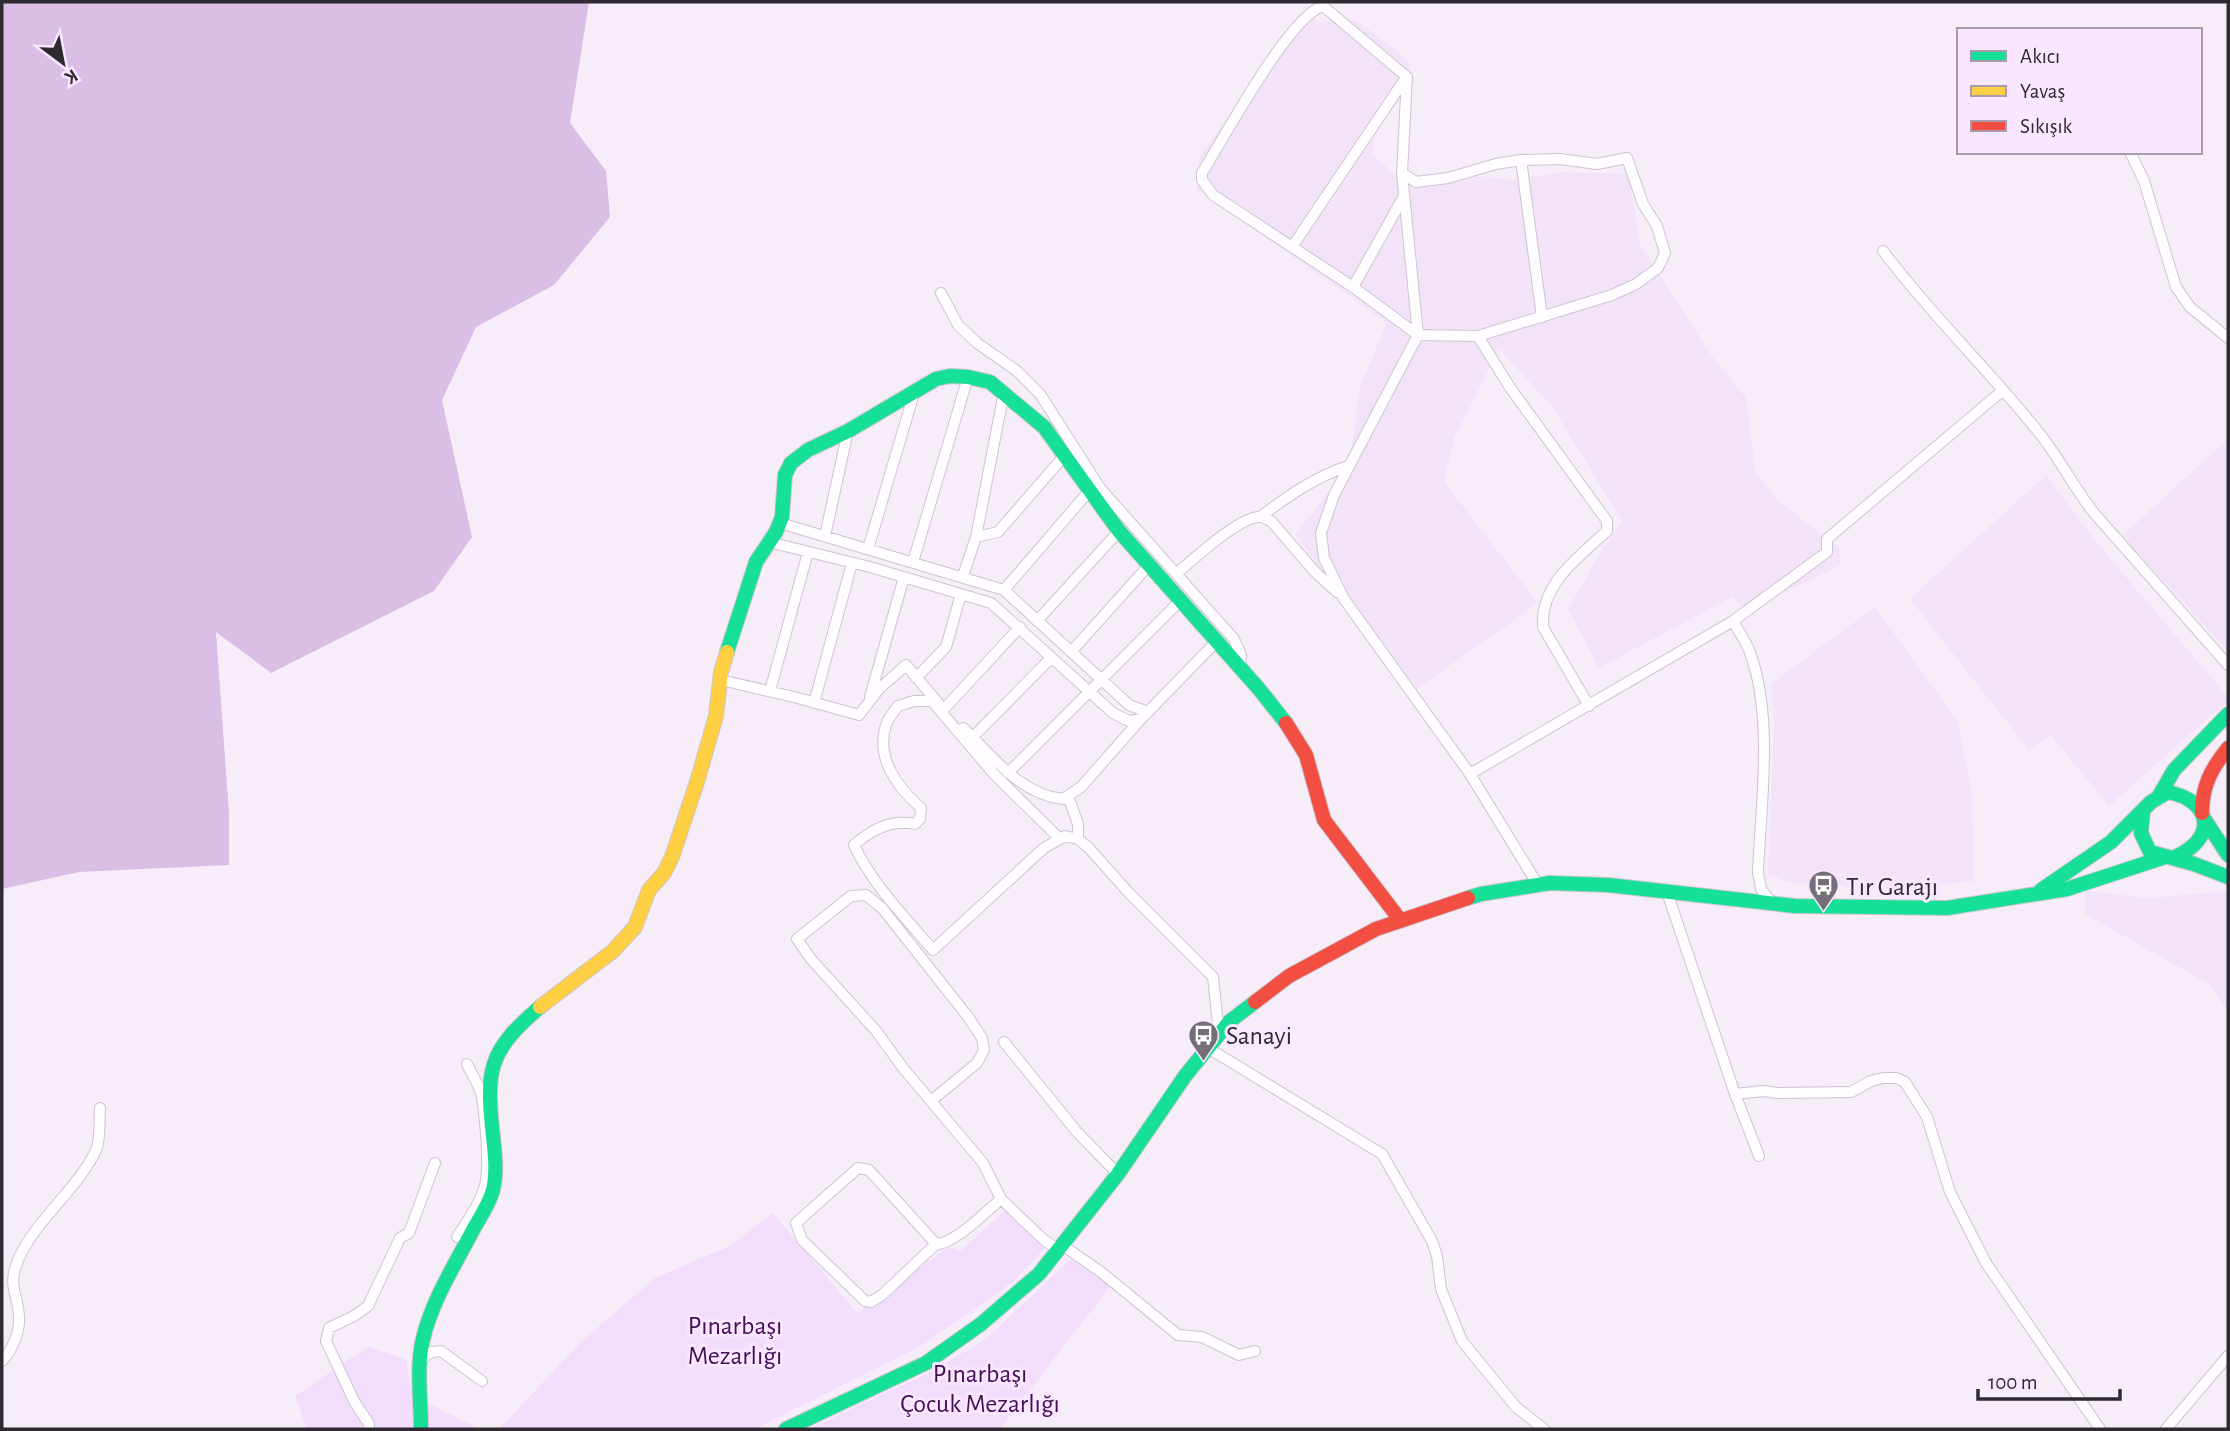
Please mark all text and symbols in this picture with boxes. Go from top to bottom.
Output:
north arrow [28,28,98,98]
legend [1957,28,2202,154]
text: Akıcı [2020,46,2060,67]
text: K [61,65,81,88]
text: Yavaş [2020,81,2065,102]
text: Sıkışık [2020,116,2073,137]
bus stop icon: Tır Garajı [1806,869,1840,913]
place label: Tır Garajı [1846,874,1938,900]
bus stop icon: Sanayi [1186,1018,1220,1062]
place label: Sanayi [1226,1023,1292,1049]
park label: Pınarbaşı Mezarlığı [688,1313,782,1369]
scale bar [1978,1358,2120,1402]
park label: Pınarbaşı Çocuk Mezarlığı [900,1361,1060,1417]
text: 100 m [1988,1372,2038,1393]

